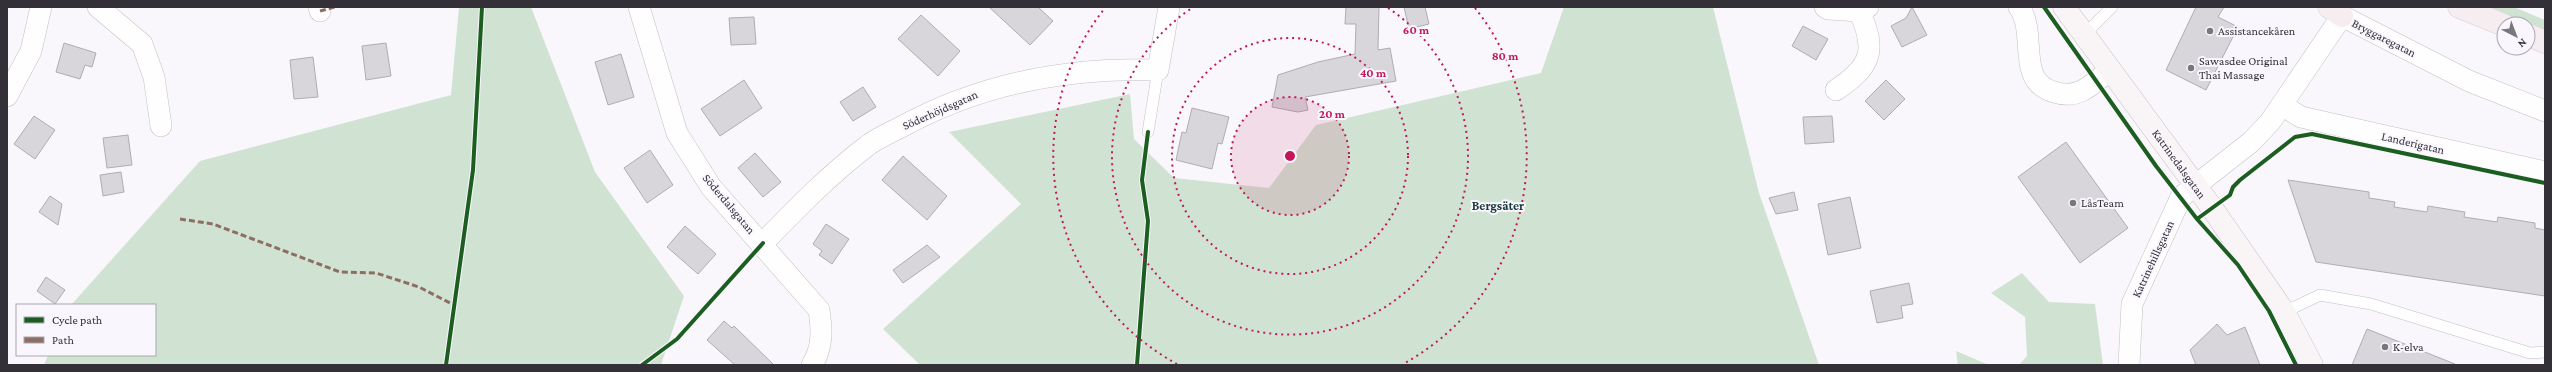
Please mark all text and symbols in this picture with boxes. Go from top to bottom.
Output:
street label: Bryggaregatan [2350,16,2419,60]
north arrow [2496,16,2536,56]
text: 60 m [1403,23,1430,37]
place label: Assistancekåren [2218,24,2296,38]
marker: Assistancekåren [2205,26,2215,36]
text: N [2516,36,2529,51]
text: 80 m [1492,49,1519,63]
place label: Sawasdee Original Thai Massage [2199,54,2288,82]
marker: Sawasdee Original Thai Massage [2186,63,2196,73]
text: 40 m [1360,66,1387,80]
street label: Söderhöjdsgatan [900,87,980,133]
text: 20 m [1319,107,1346,121]
street label: Katrinedalsgatan [2149,127,2209,202]
street label: Landerigatan [2380,129,2446,157]
centre of rings [1283,149,1297,163]
street label: Söderdalsgatan [700,171,759,237]
place label: LåsTeam [2081,196,2124,210]
district label: Bergsäter [1472,198,1525,213]
marker: LåsTeam [2068,198,2078,208]
street label: Katrinehillsgatan [2129,218,2177,300]
legend [16,304,156,356]
text: Cycle path [52,313,103,327]
text: Path [52,333,74,347]
place label: K-elva [2393,340,2424,354]
marker: K-elva [2380,342,2390,352]

